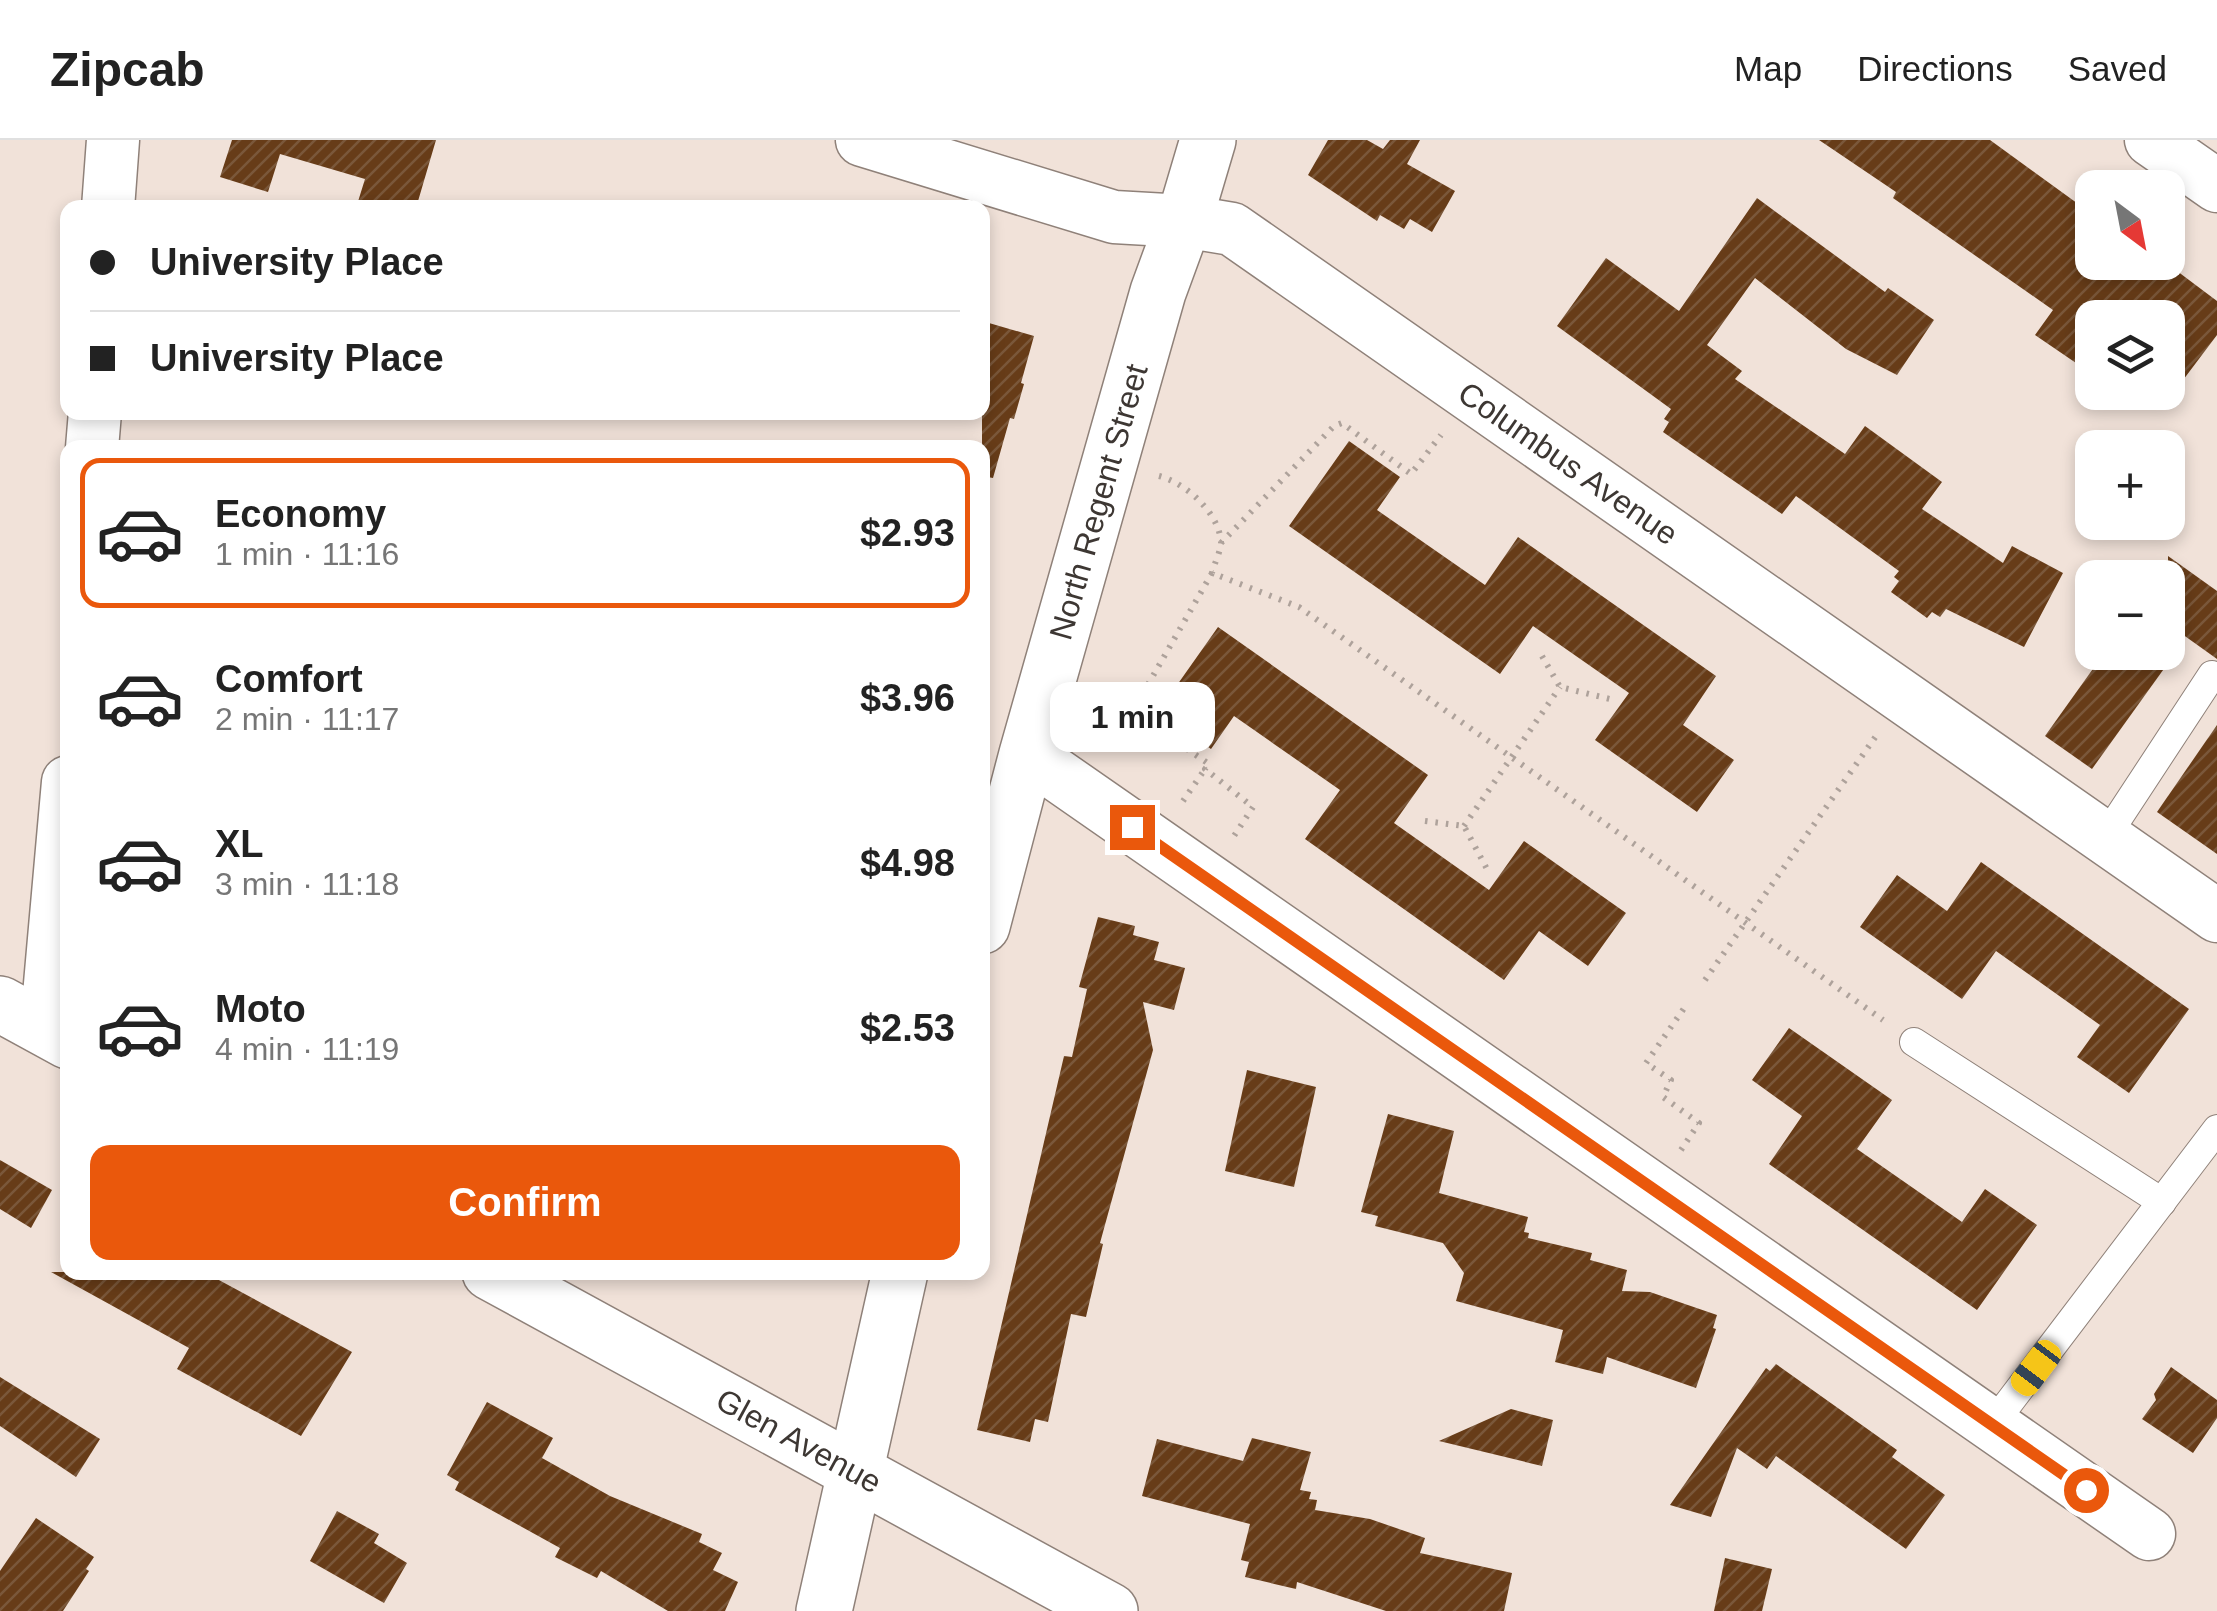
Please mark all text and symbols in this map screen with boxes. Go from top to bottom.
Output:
text: Zipcab [50,43,205,96]
text: Map [1734,49,1802,88]
text: Directions [1857,49,2013,88]
text: Saved [2068,49,2167,88]
north arrow [2075,170,2185,280]
map controls [2075,170,2185,670]
text: University Place [150,241,444,283]
button: layers [2075,300,2185,410]
text: University Place [150,337,444,379]
street label: North Regent Street [1042,360,1155,644]
street label: Columbus Avenue [1451,375,1685,552]
button: + [2075,430,2185,540]
icon: car [95,488,185,578]
text: Economy [215,493,386,535]
text: $2.93 [860,512,955,554]
text: 1 min · 11:16 [215,536,399,572]
button: − [2075,560,2185,670]
icon: car [95,653,185,743]
text: Comfort [215,658,363,700]
text: $3.96 [860,677,955,719]
callout: 1 min [1050,682,1214,752]
text: 1 min [1091,699,1174,735]
text: 2 min · 11:17 [215,701,399,737]
route end [1110,805,1155,850]
icon: car [95,818,185,908]
text: XL [215,823,264,865]
text: $4.98 [860,842,955,884]
text: 3 min · 11:18 [215,866,399,902]
icon: car [95,983,185,1073]
text: Moto [215,988,306,1030]
text: $2.53 [860,1007,955,1049]
text: 4 min · 11:19 [215,1031,399,1067]
button: Confirm [90,1145,960,1260]
car [2006,1335,2066,1401]
street label: Glen Avenue [710,1381,888,1500]
route start [2064,1468,2109,1513]

